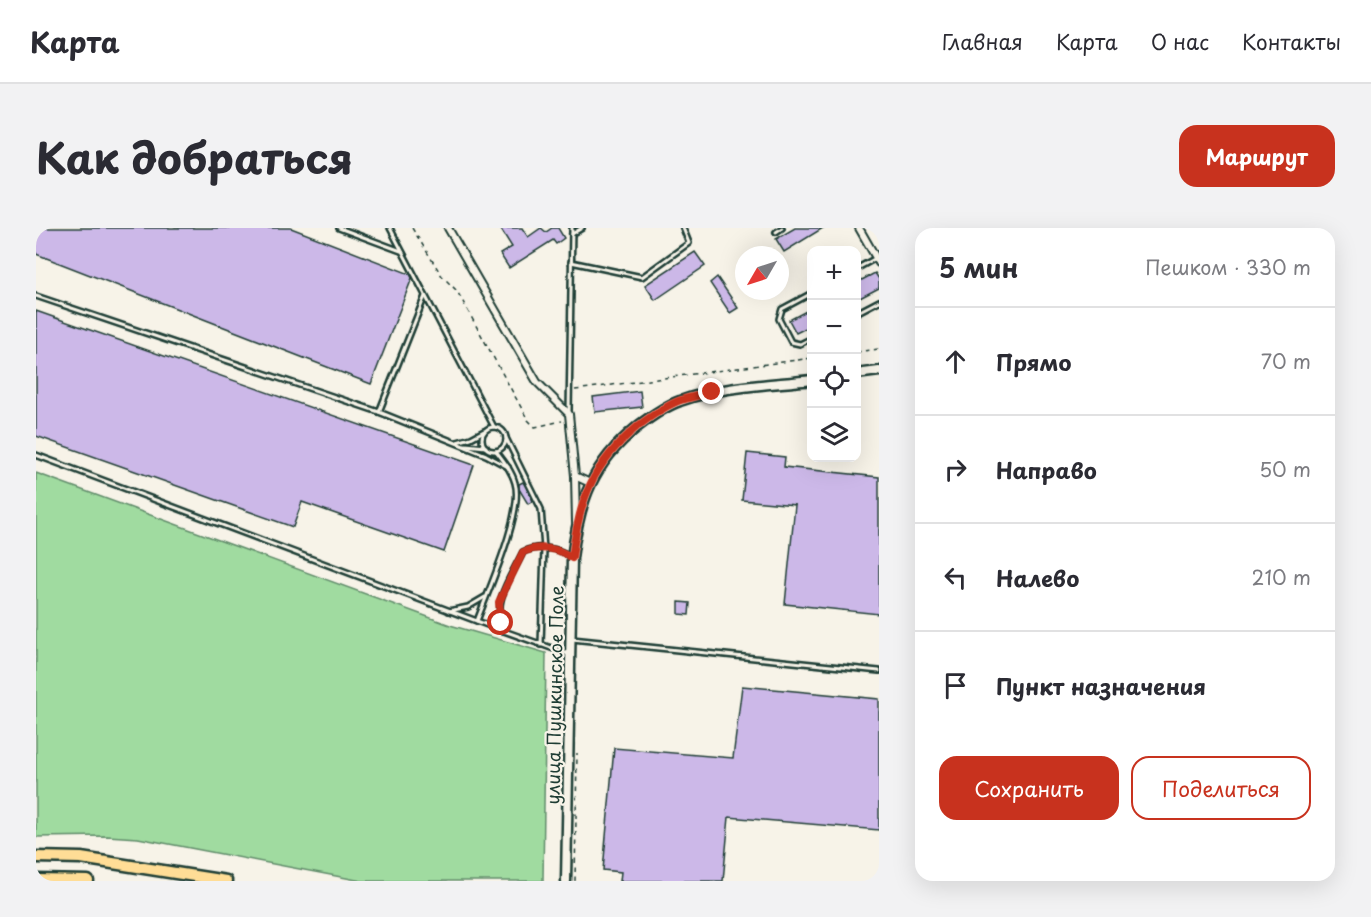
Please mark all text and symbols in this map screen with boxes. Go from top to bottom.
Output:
text: Карта [30,20,120,63]
text: Главная [942,25,1023,57]
text: Карта [1056,25,1118,57]
text: О нас [1151,25,1209,57]
text: Контакты [1242,25,1341,57]
text: Как добраться [36,125,353,188]
button: Маршрут [1179,125,1335,187]
north arrow [735,246,789,300]
map controls [807,246,861,462]
button: + [807,246,861,300]
text: 5 мин [939,248,1018,287]
text: Пешком · 330 m [1145,252,1311,282]
button: − [807,300,861,354]
icon: ahead [939,345,972,378]
text: Прямо [996,345,1071,378]
text: 70 m [1261,346,1311,376]
button: locate [807,354,861,408]
route end [698,378,724,404]
button: layers [807,408,861,462]
icon: right [939,453,972,486]
text: Направо [996,453,1097,486]
text: 50 m [1259,454,1311,484]
icon: left [939,561,972,594]
text: Налево [996,561,1079,594]
text: 210 m [1252,562,1311,592]
street label: улица Пушкинское Поле [539,585,569,805]
route start [487,609,513,635]
icon: arrive [939,669,972,702]
text: Пункт назначения [996,669,1206,702]
button: Сохранить [939,756,1119,820]
button: Поделиться [1131,756,1311,820]

